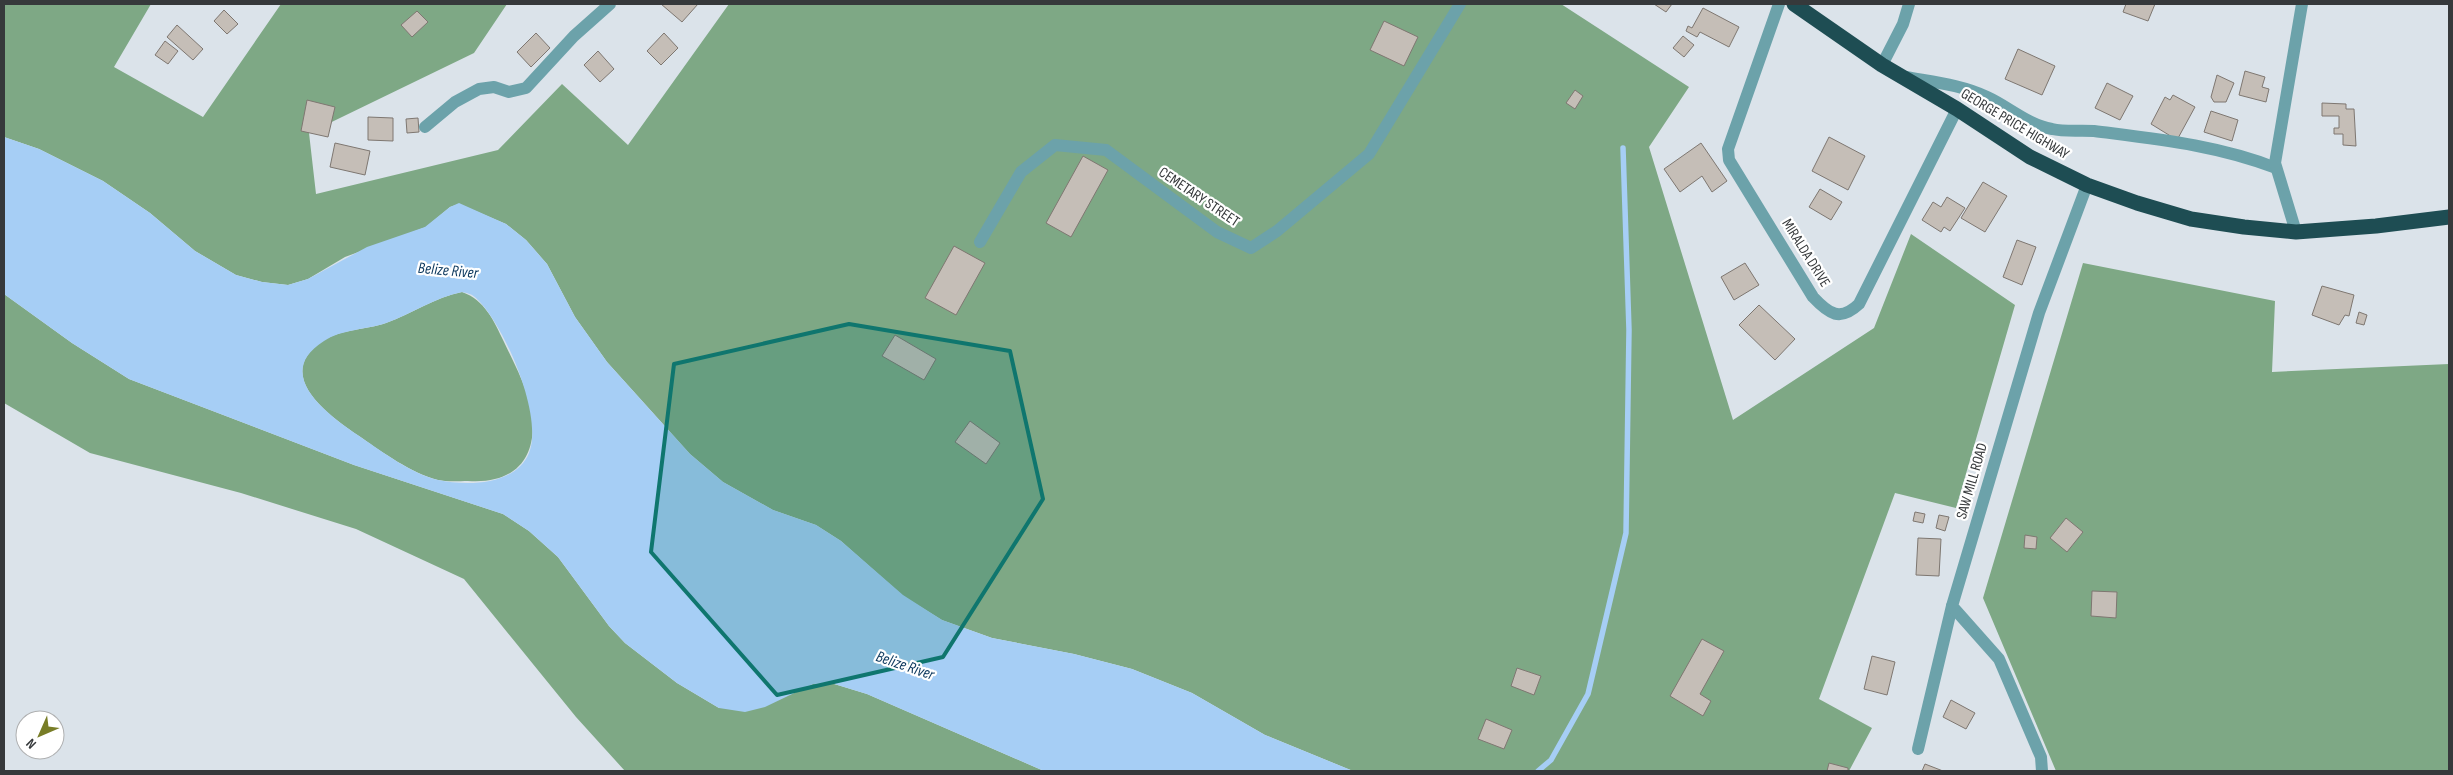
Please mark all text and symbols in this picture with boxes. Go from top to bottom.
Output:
street label: GEORGE PRICE HIGHWAY [1957,84,2073,164]
street label: CEMETARY STREET [1155,163,1243,231]
street label: MIRALDA DRIVE [1778,215,1834,291]
water label: Belize River [417,259,479,283]
street label: SAW MILL ROAD [1952,441,1992,521]
water label: Belize River [873,647,937,685]
north arrow [15,710,65,760]
text: N [23,735,40,752]

